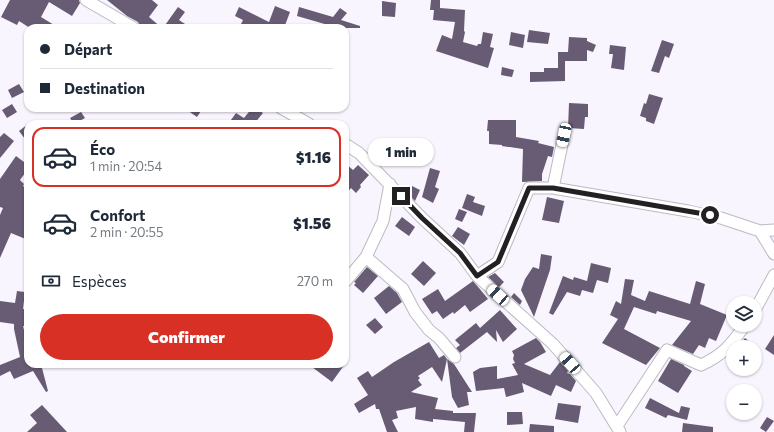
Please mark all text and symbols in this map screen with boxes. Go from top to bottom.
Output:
text: Départ [64,40,112,58]
text: Destination [64,79,145,97]
car [556,122,572,148]
callout: 1 min [368,138,434,166]
icon: car [42,139,78,175]
text: Éco [90,140,115,158]
text: 1 min [385,144,417,160]
text: $1.16 [296,148,331,166]
text: 1 min · 20:54 [90,158,162,174]
route end [392,187,410,205]
icon: car [42,205,78,241]
text: Confort [90,206,145,224]
route start [701,206,719,224]
text: $1.56 [293,214,331,232]
text: 2 min · 20:55 [90,224,164,240]
icon: cash [40,270,62,292]
text: Espèces [72,272,127,290]
text: 270 m [297,273,333,289]
car [485,283,511,307]
map controls [726,296,762,420]
button: layers [726,296,762,332]
button: Confirmer [40,314,333,360]
button: + [726,340,762,376]
car [558,350,582,376]
button: − [726,384,762,420]

